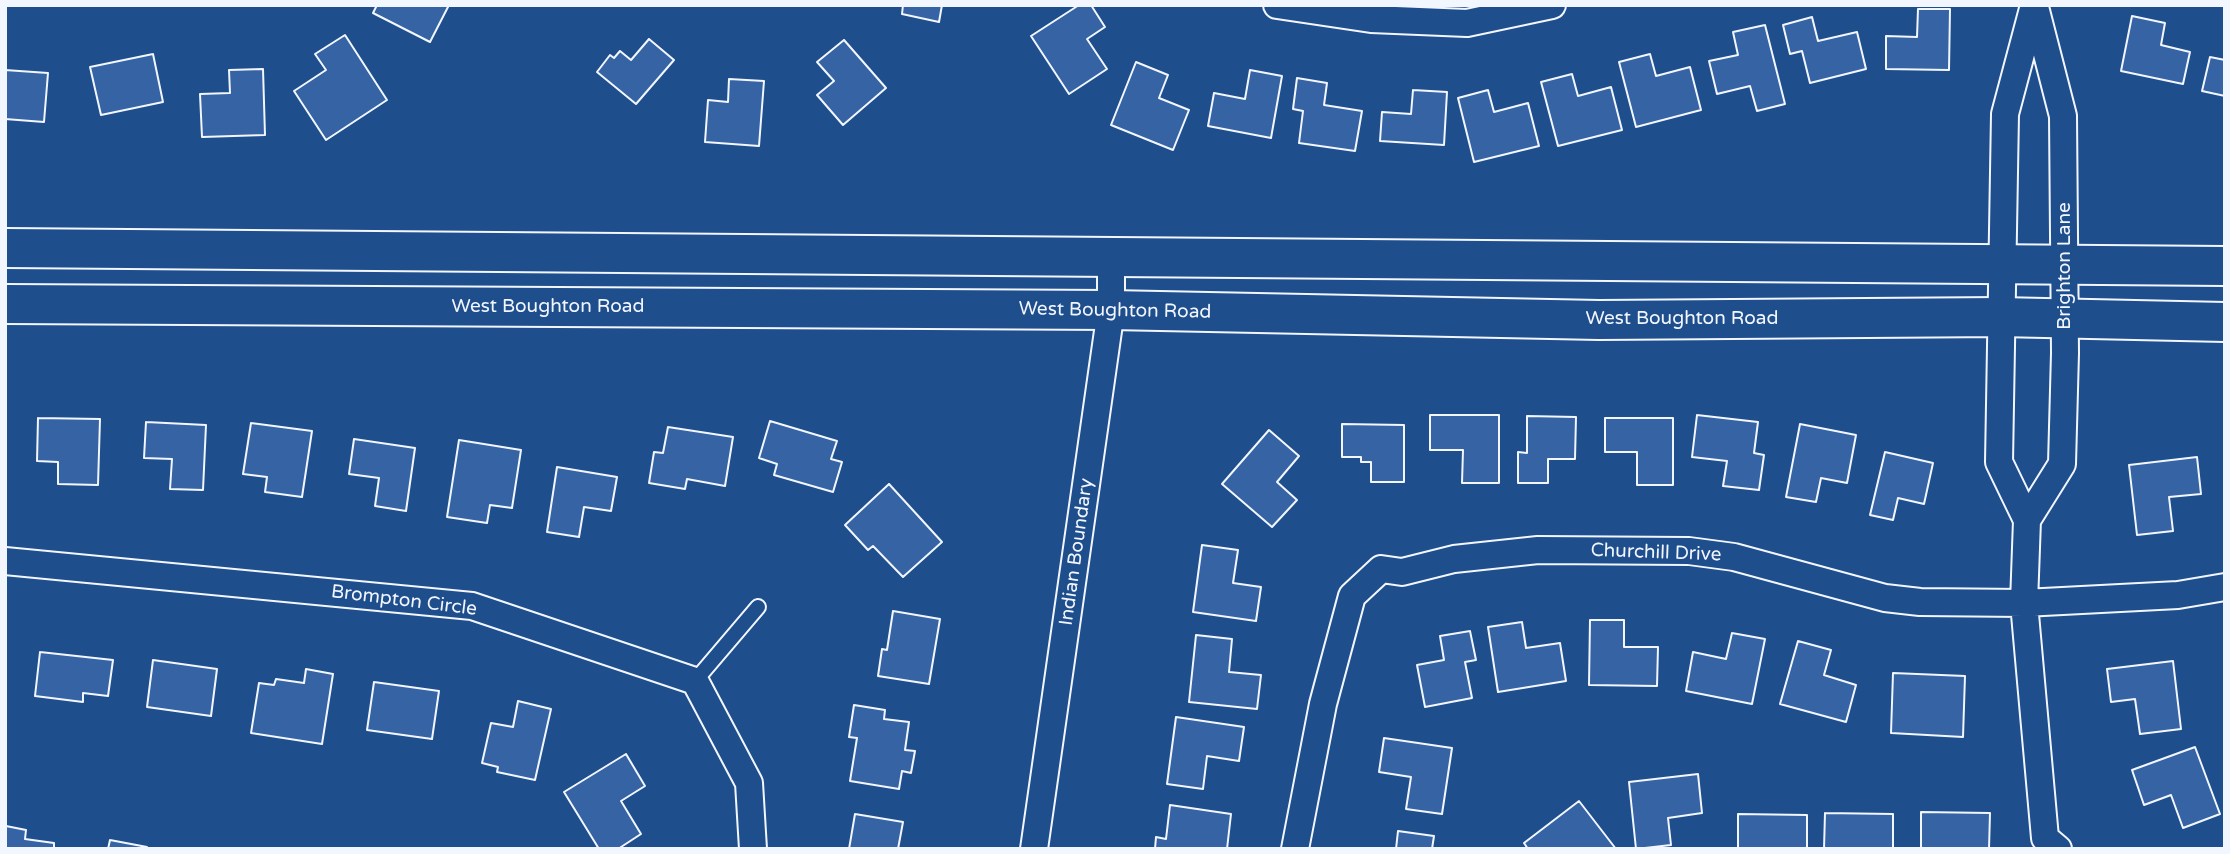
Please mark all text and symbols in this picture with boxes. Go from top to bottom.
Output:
street label: Brighton Lane [2054,202,2076,330]
street label: West Boughton Road [452,296,644,318]
street label: West Boughton Road [1018,298,1212,324]
street label: West Boughton Road [1586,308,1778,330]
street label: Indian Boundary [1055,477,1099,627]
street label: Churchill Drive [1590,539,1722,567]
street label: Brompton Circle [330,581,478,621]

